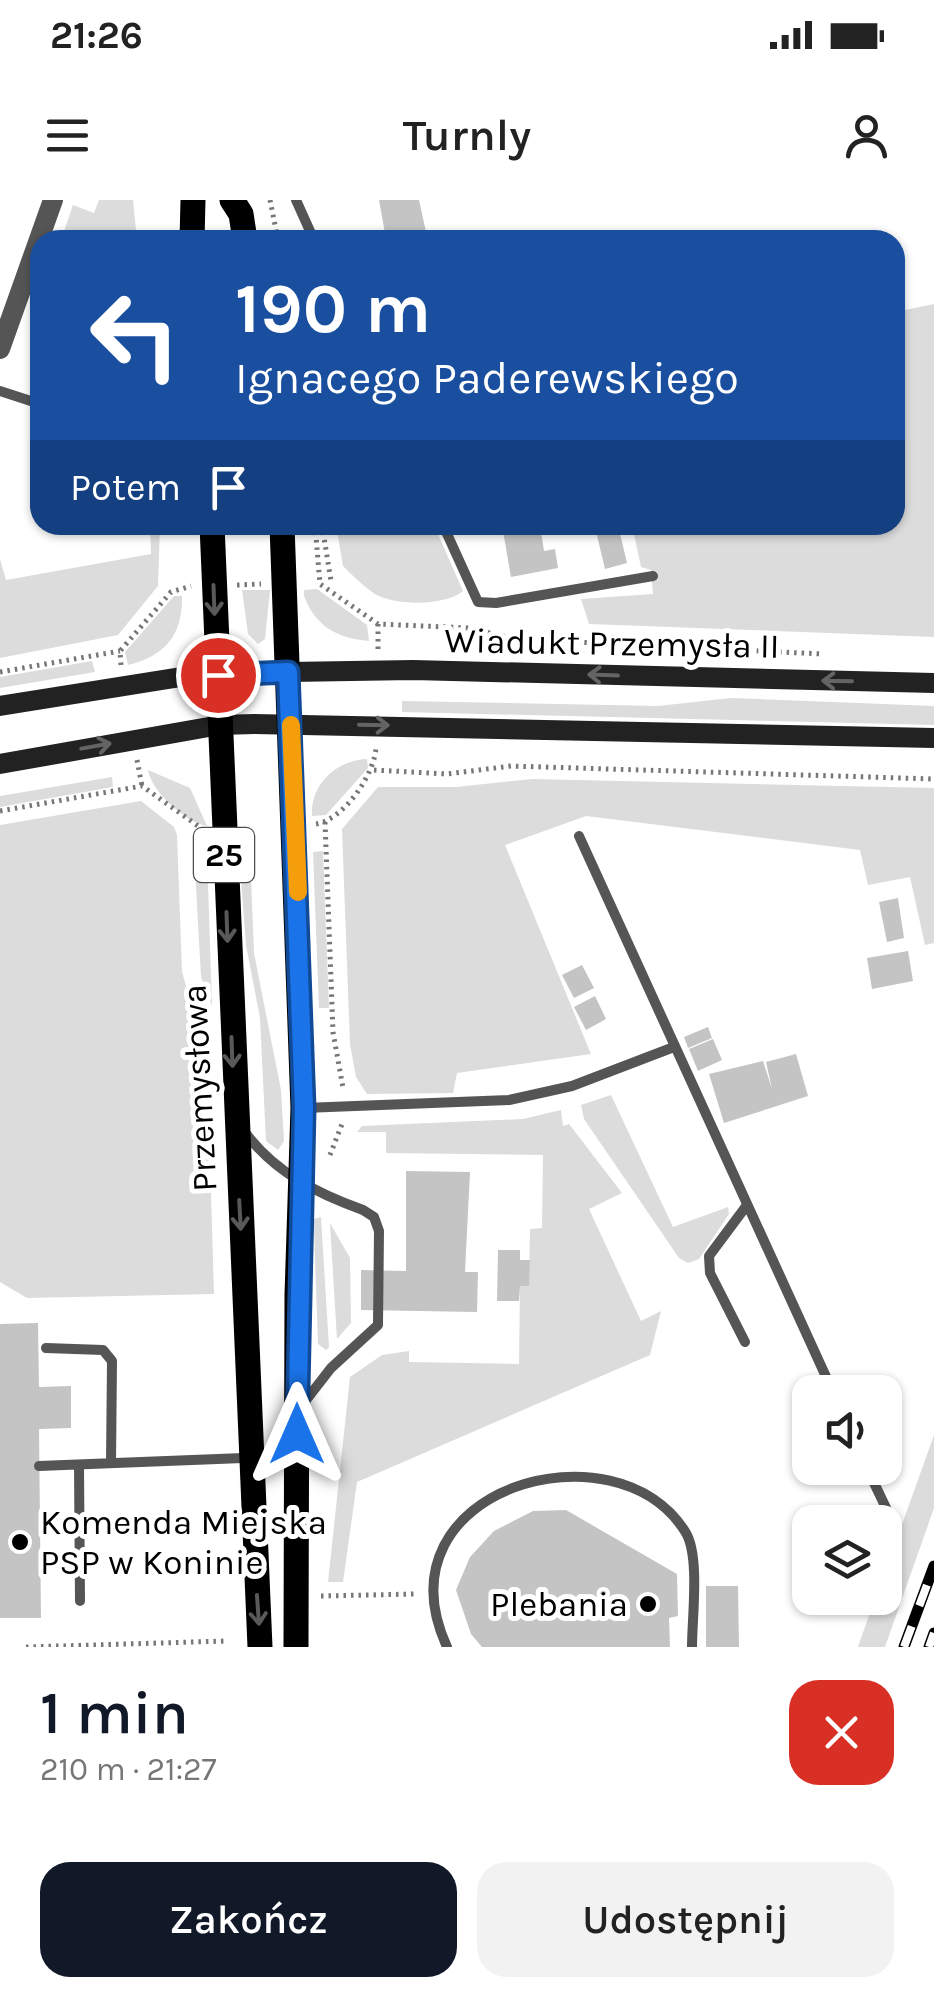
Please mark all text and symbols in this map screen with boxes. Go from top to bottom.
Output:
text: 21:26 [50,13,143,58]
icon: menu [40,108,95,163]
icon: person [839,108,894,163]
text: Turnly [403,109,531,161]
text: 190 m [235,268,431,350]
icon: left [70,270,200,400]
text: Ignacego Paderewskiego [235,352,739,404]
icon: arrive [201,460,256,515]
text: Potem [70,465,181,510]
one-way arrow [205,583,224,615]
street label: Wiadukt Przemysła II [444,620,780,667]
pin [176,633,261,718]
icon: arrive [191,648,246,703]
one-way arrow [587,666,619,685]
one-way arrow [821,672,854,690]
one-way arrow [356,716,389,734]
one-way arrow [79,736,112,755]
road number: 25 [194,828,254,882]
one-way arrow [217,911,236,943]
street label: Przemysłowa [174,983,225,1193]
one-way arrow [222,1035,241,1067]
one-way arrow [230,1199,249,1231]
map controls [792,1375,902,1615]
button: sound [792,1375,902,1485]
position arrow [245,1382,349,1486]
place label: Komenda Miejska PSP w Koninie [40,1502,327,1583]
button: layers [792,1505,902,1615]
marker: Komenda Miejska PSP w Koninie [9,1531,31,1553]
place label: Plebania [490,1584,628,1625]
one-way arrow [249,1593,268,1625]
marker: Plebania [637,1593,659,1615]
text: 1 min [40,1678,189,1748]
button: close [789,1680,894,1785]
text: 210 m · 21:27 [40,1751,217,1788]
button: Zakończ [40,1862,457,1977]
button: Udostępnij [477,1862,894,1977]

